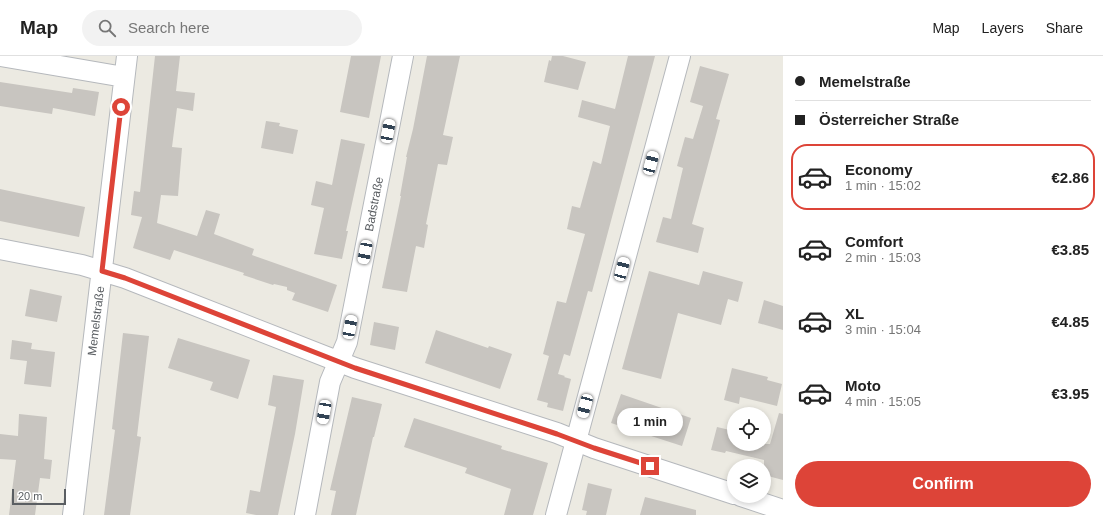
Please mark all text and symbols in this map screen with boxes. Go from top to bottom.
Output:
search box [82,10,362,46]
text: Map [20,17,58,38]
icon: search [96,17,118,39]
text: Search here [128,19,210,36]
text: Map [932,20,960,36]
text: Layers [982,20,1024,36]
text: Share [1046,20,1083,36]
text: Memelstraße [819,73,911,90]
route start [112,98,130,116]
text: Österreicher Straße [819,111,959,128]
car [380,118,396,144]
car [642,150,660,176]
icon: car [797,159,833,195]
text: Economy [845,161,913,178]
text: €2.86 [1051,169,1089,186]
street label: Badstraße [362,175,386,233]
text: 1 min · 15:02 [845,178,921,193]
icon: car [797,231,833,267]
text: Comfort [845,233,903,250]
car [357,239,373,265]
text: €3.85 [1051,241,1089,258]
text: 2 min · 15:03 [845,250,921,265]
car [613,256,631,282]
street label: Memelstraße [85,285,107,357]
icon: car [797,303,833,339]
text: XL [845,305,864,322]
text: €4.85 [1051,313,1089,330]
car [342,314,358,340]
text: 3 min · 15:04 [845,322,921,337]
icon: car [797,375,833,411]
text: Moto [845,377,881,394]
text: €3.95 [1051,385,1089,402]
car [576,393,594,419]
text: 4 min · 15:05 [845,394,921,409]
car [316,399,332,425]
map controls [727,407,771,503]
button: locate [727,407,771,451]
callout: 1 min [617,408,683,436]
text: 1 min [633,414,667,429]
route end [641,457,659,475]
button: layers [727,459,771,503]
button: Confirm [795,461,1091,507]
scale bar [12,487,66,506]
text: 20 m [18,490,42,502]

